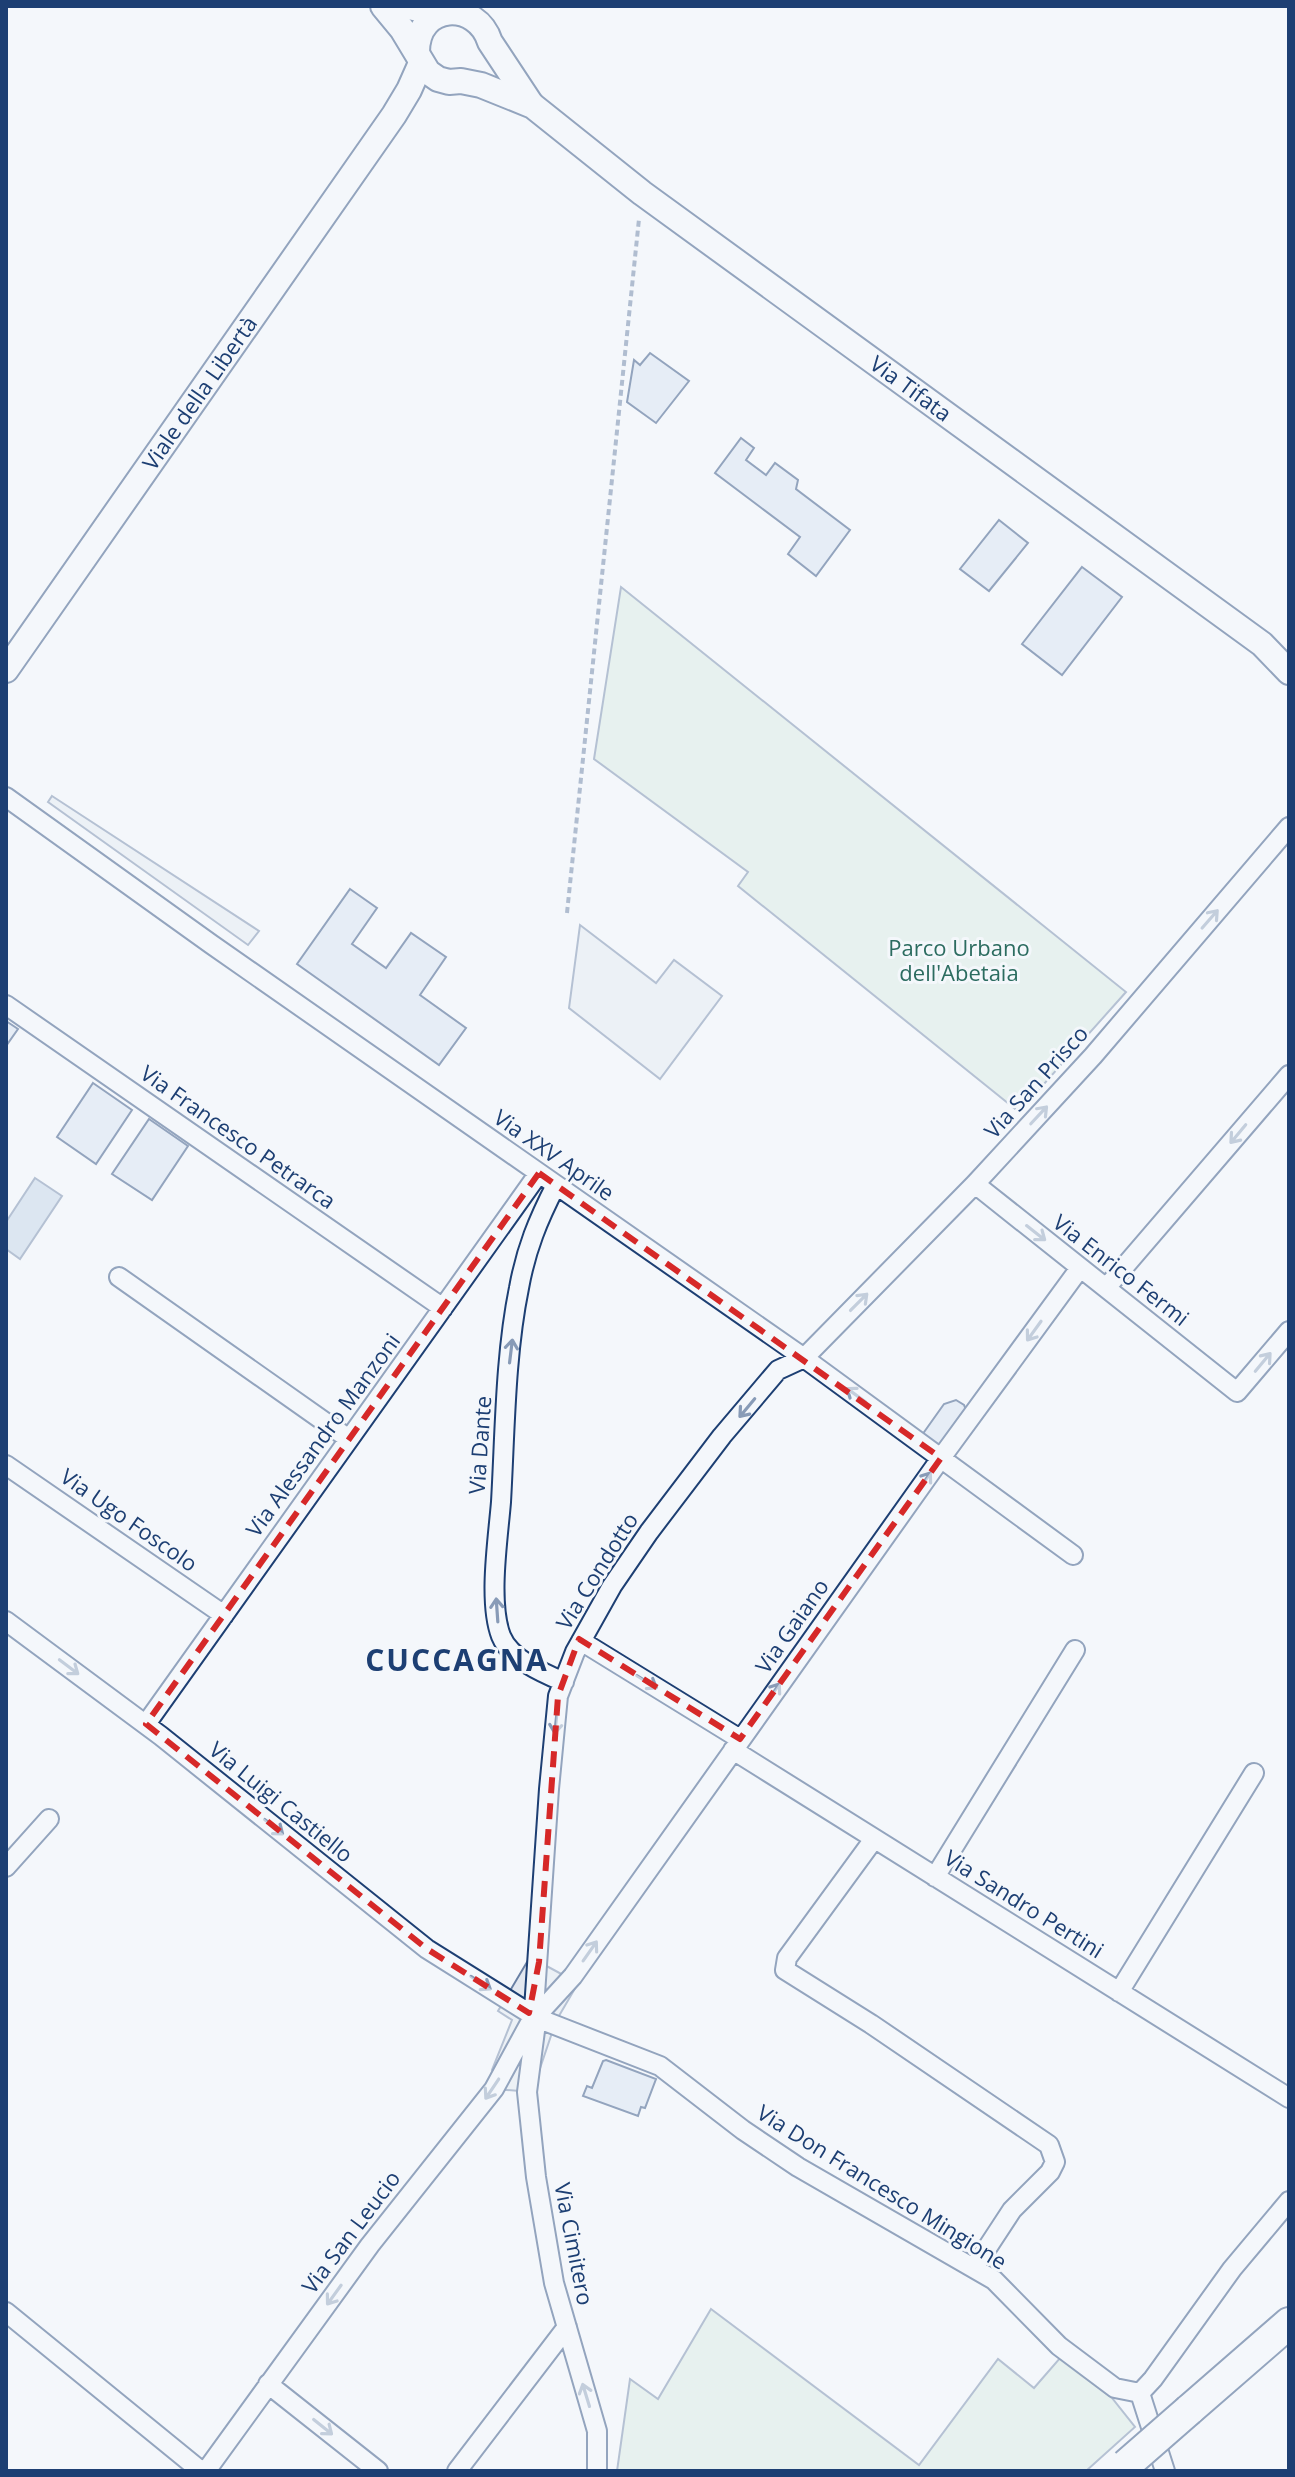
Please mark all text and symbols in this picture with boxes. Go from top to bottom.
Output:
street label: Viale della Libertà [135,309,263,475]
street label: Via Tifata [864,348,958,427]
one-way arrow [1201,909,1219,930]
park label: Parco Urbano dell'Abetaia [888,932,1030,987]
street label: Via San Prisco [977,1018,1094,1144]
street label: Via Francesco Petrarca [135,1057,342,1215]
street label: Via XXV Aprile [488,1102,621,1207]
one-way arrow [1030,1105,1048,1125]
one-way arrow [1229,1123,1247,1144]
street label: Via Enrico Fermi [1047,1207,1196,1332]
one-way arrow [1025,1224,1046,1242]
one-way arrow [849,1293,868,1312]
one-way arrow [1026,1319,1042,1341]
street label: Via Alessandro Manzoni [238,1327,406,1542]
one-way arrow [504,1338,519,1365]
one-way arrow [1254,1352,1272,1372]
one-way arrow [845,1387,867,1403]
street label: Via Dante [461,1395,497,1495]
one-way arrow [738,1397,756,1417]
street label: Via Ugo Foscolo [55,1461,204,1578]
one-way arrow [916,1471,932,1493]
street label: Via Condotto [548,1506,644,1635]
street label: Via Gaiano [748,1572,835,1679]
one-way arrow [489,1597,504,1624]
district label: CUCCAGNA [365,1639,549,1680]
one-way arrow [58,1658,79,1675]
one-way arrow [635,1674,658,1690]
one-way arrow [765,1683,781,1705]
one-way arrow [548,1708,563,1734]
street label: Via Luigi Castiello [203,1734,360,1869]
one-way arrow [263,1818,284,1836]
street label: Via Sandro Pertini [939,1842,1110,1964]
one-way arrow [582,1940,598,1962]
one-way arrow [469,1976,492,1992]
one-way arrow [484,2077,500,2100]
street label: Via Don Francesco Mingione [752,2097,1013,2276]
street label: Via San Leucio [294,2164,406,2299]
street label: Via Cimitero [548,2180,602,2308]
one-way arrow [325,2283,342,2305]
one-way arrow [578,2382,593,2408]
one-way arrow [312,2419,333,2436]

